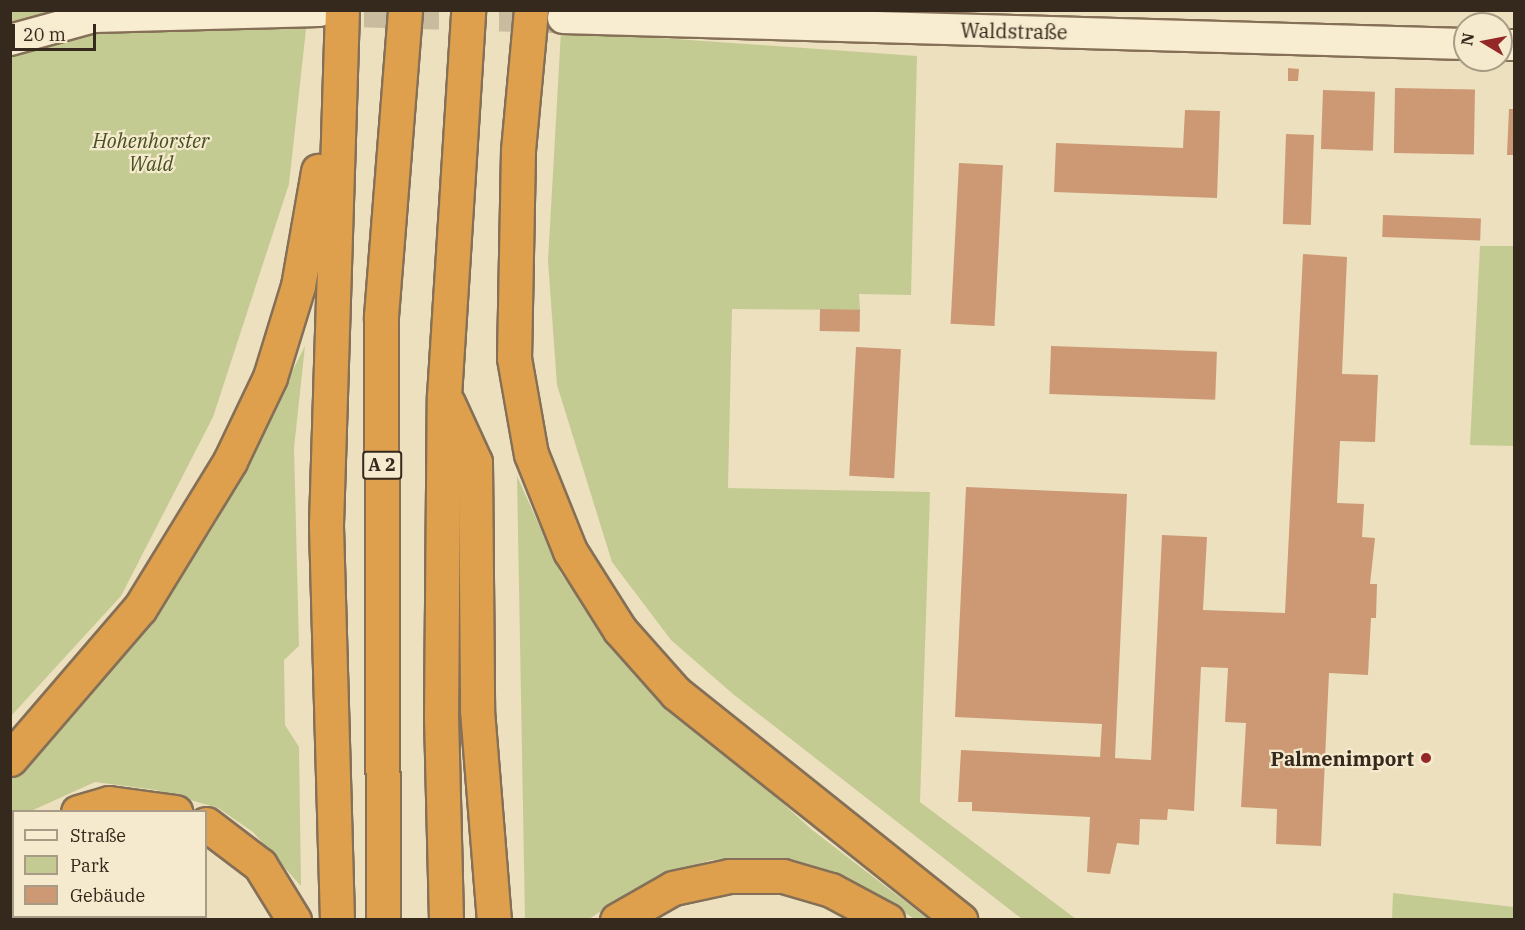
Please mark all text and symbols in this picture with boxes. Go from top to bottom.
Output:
scale bar [15,12,99,50]
north arrow [1453,12,1513,72]
street label: Waldstraße [960,18,1068,44]
text: 20 m [23,23,66,46]
text: N [1456,31,1478,47]
park label: Hohenhorster Wald [92,128,210,175]
road number: A 2 [361,450,403,480]
place label: Palmenimport [1271,746,1414,770]
marker: Palmenimport [1419,751,1433,765]
legend [12,810,207,918]
text: Straße [70,824,126,847]
text: Park [70,854,109,877]
text: Gebäude [70,884,145,907]

